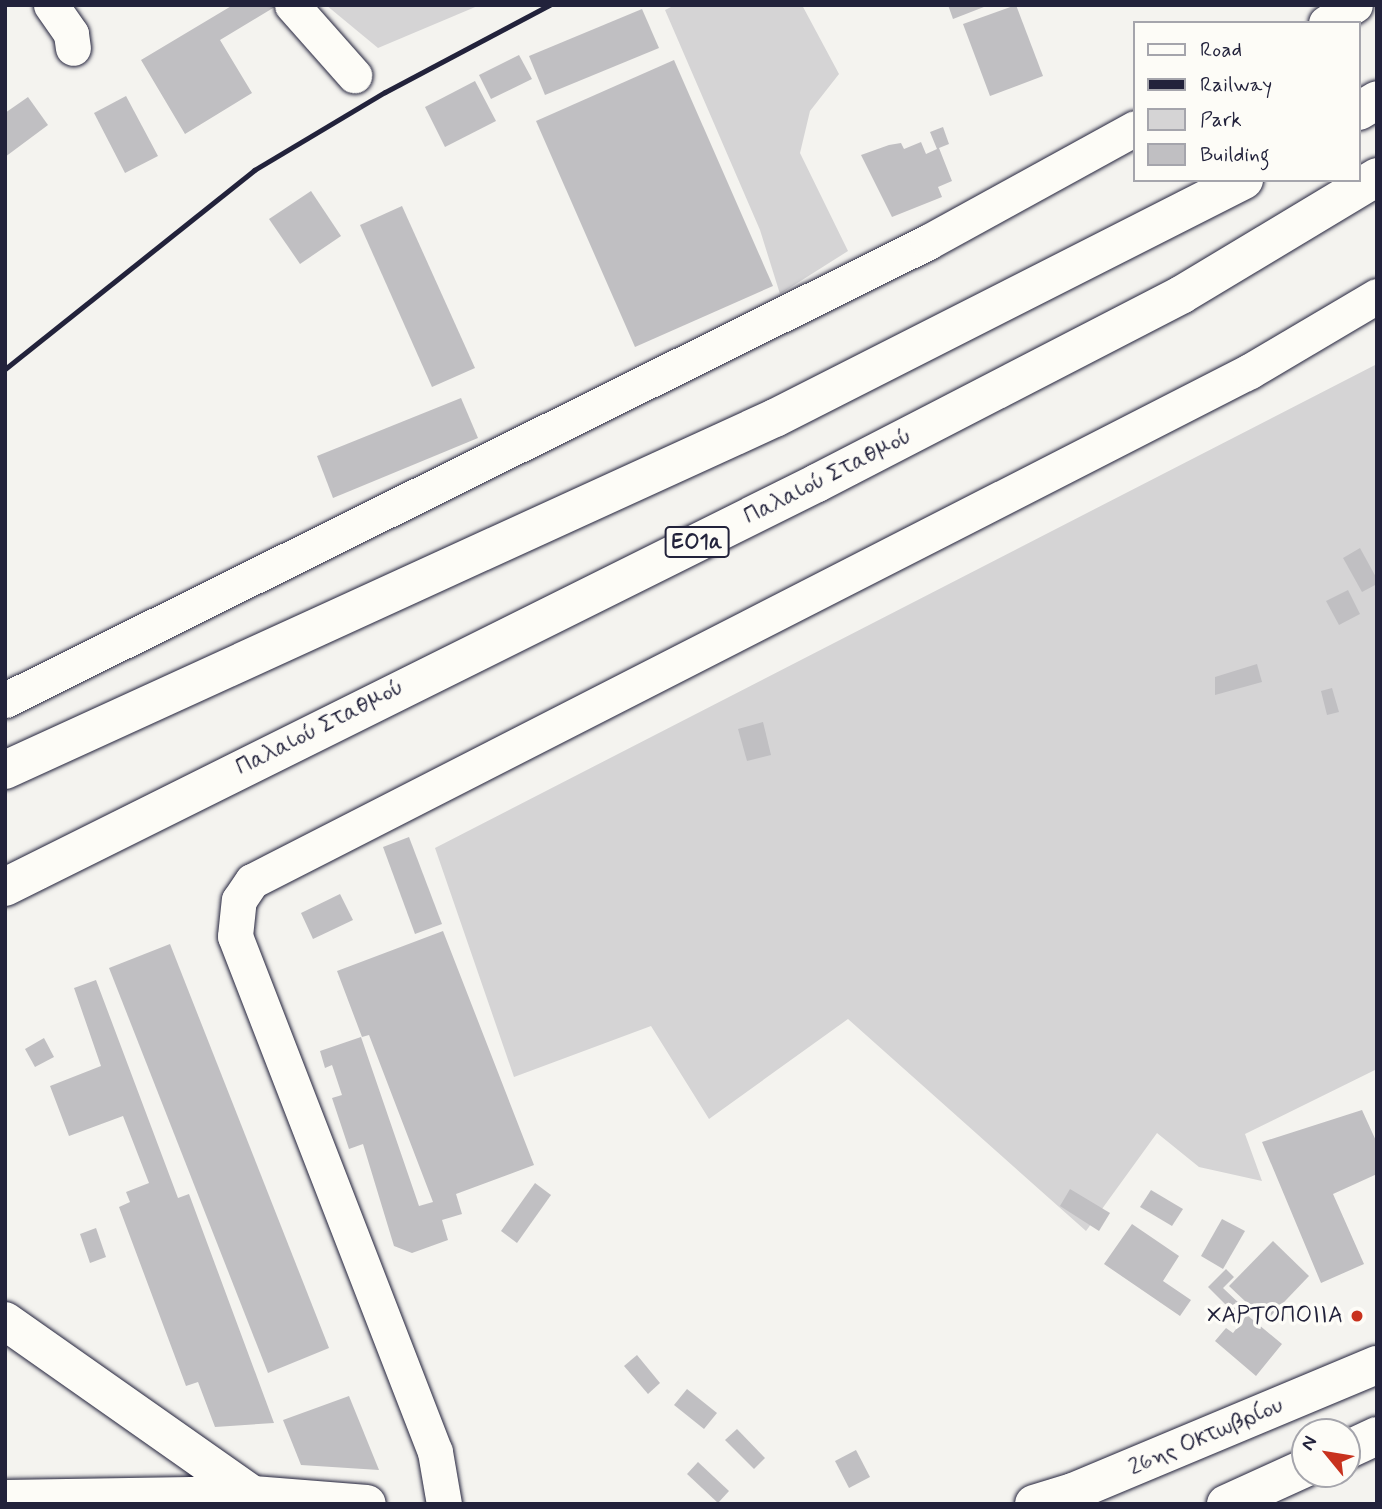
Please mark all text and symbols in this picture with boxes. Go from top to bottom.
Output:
legend [1134,21,1361,182]
text: Road [1200,36,1242,64]
text: Railway [1200,71,1272,99]
text: Park [1200,106,1242,134]
text: Building [1200,141,1270,169]
street label: Παλαιού Σταθμού [740,423,916,531]
road number: ΕΟ1α [664,524,730,560]
street label: Παλαιού Σταθμού [232,674,408,782]
place label: ΧΑΡΤΟΠΟΙΙΑ [1207,1302,1343,1330]
marker: ΧΑΡΤΟΠΟΙΙΑ [1349,1308,1365,1324]
street label: 26ης Οκτωβρίου [1125,1392,1287,1482]
north arrow [1291,1418,1361,1488]
text: N [1295,1432,1323,1455]

